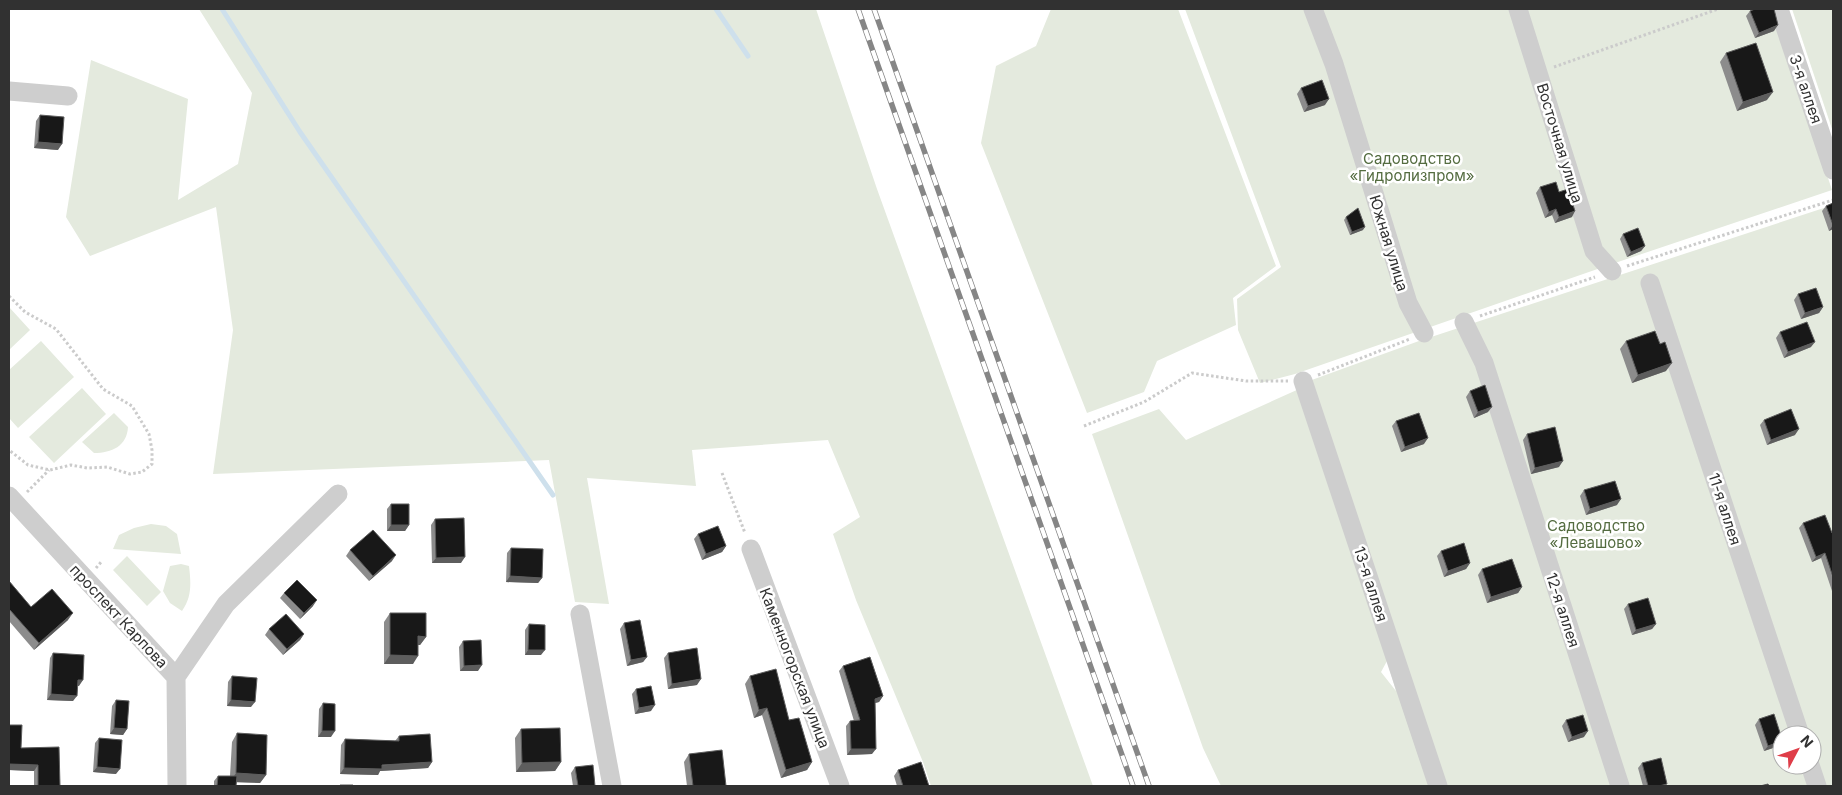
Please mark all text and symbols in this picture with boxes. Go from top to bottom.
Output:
street label: 3-я аллея [1785,52,1827,126]
street label: Восточная улица [1533,81,1587,205]
park label: Садоводство «Гидролизпром» [1349,149,1475,185]
street label: Южная улица [1365,192,1413,294]
street label: 11-я аллея [1704,471,1746,547]
park label: Садоводство «Левашово» [1547,516,1645,552]
street label: 13-я аллея [1350,544,1392,624]
street label: проспект Карпова [66,560,172,672]
street label: 12-я аллея [1542,570,1584,650]
street label: Каменногорская улица [756,585,834,751]
north arrow [1772,725,1822,775]
text: N [1797,732,1817,751]

